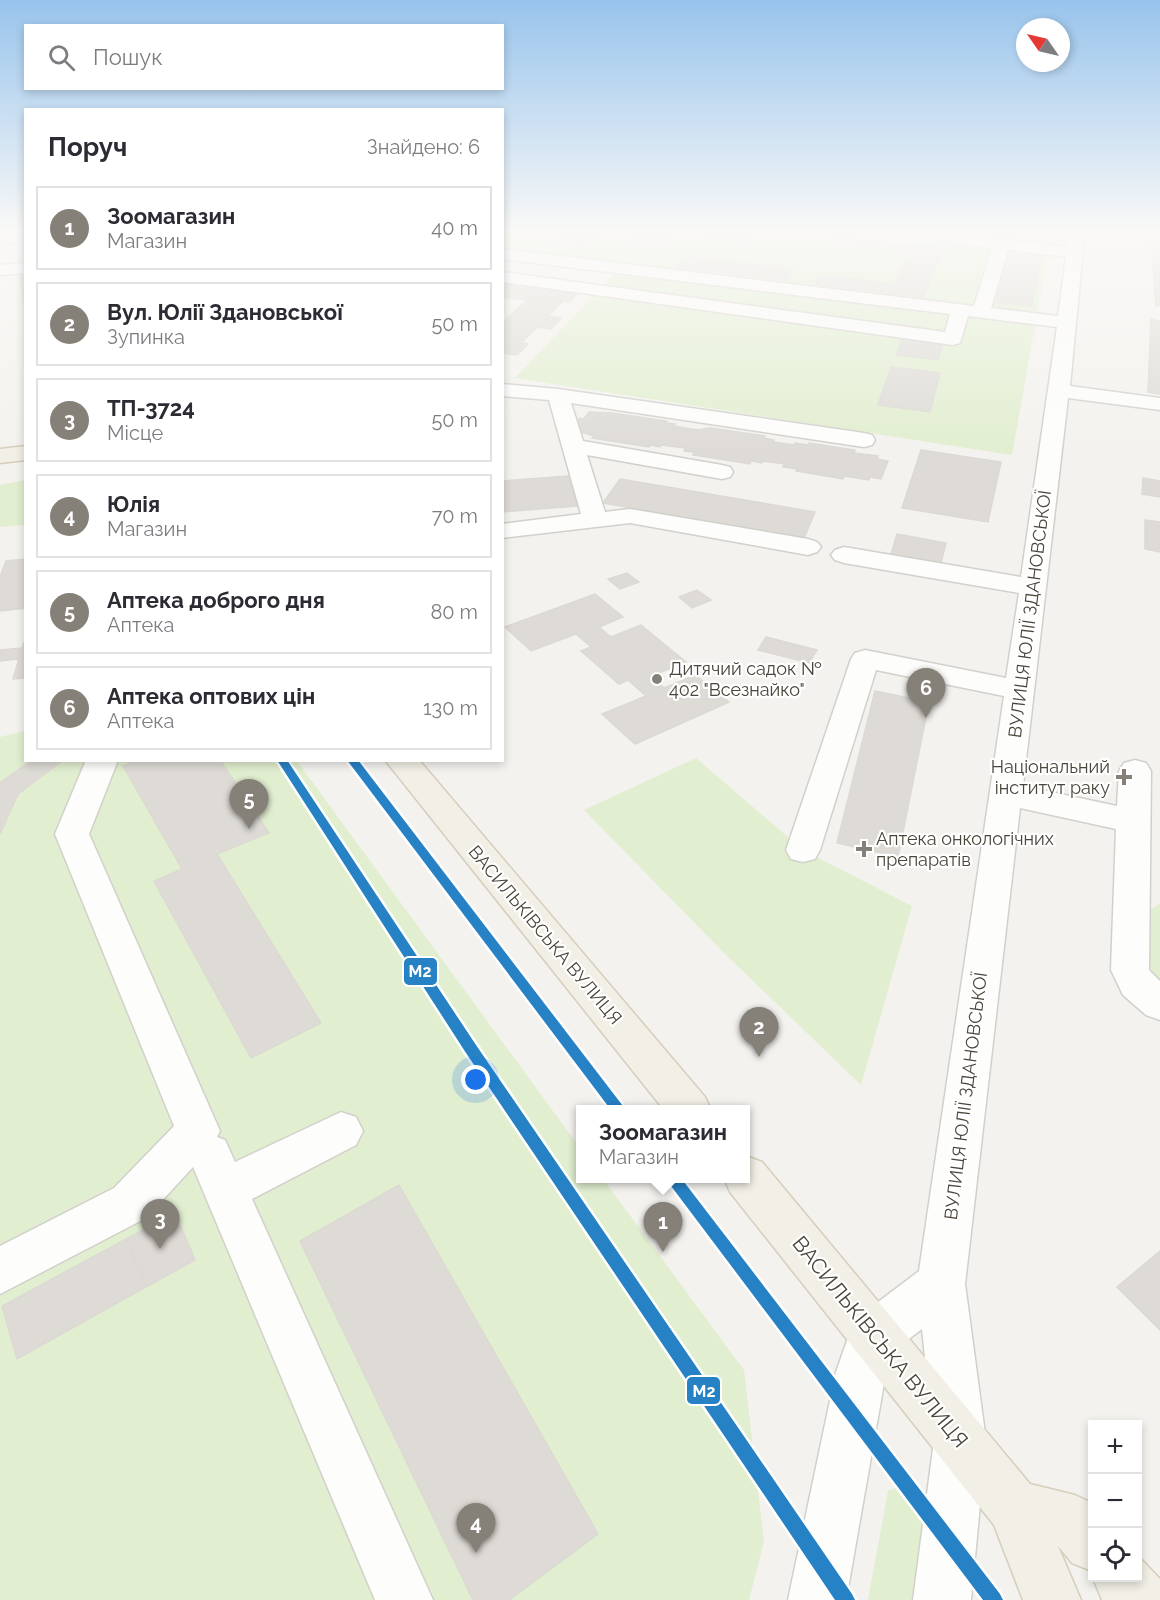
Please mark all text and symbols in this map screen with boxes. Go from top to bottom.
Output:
north arrow [1016,18,1070,72]
search box [24,24,504,90]
icon: search [45,41,78,74]
text: Пошук [93,44,163,70]
text: Поруч [48,132,127,162]
text: Знайдено: 6 [367,135,480,159]
text: Зоомагазин [107,203,235,229]
text: 1 [65,216,74,240]
text: 40 m [431,216,478,240]
text: Магазин [107,229,187,253]
text: Вул. Юлії Здановської [107,299,343,325]
text: 2 [64,312,75,336]
text: 50 m [431,312,478,336]
text: Зупинка [107,325,185,349]
text: ТП-3724 [107,395,195,421]
text: 3 [64,408,75,432]
text: 50 m [431,408,478,432]
text: Місце [107,421,163,445]
street label: ВУЛИЦЯ ЮЛІЇ ЗДАНОВСЬКОЇ [1004,488,1055,739]
text: Юлія [107,491,160,517]
text: 4 [64,504,75,528]
text: 70 m [432,504,478,528]
text: Магазин [107,517,187,541]
text: Аптека доброго дня [107,587,325,613]
text: 5 [64,600,75,624]
text: 80 m [430,600,478,624]
text: Аптека [107,613,174,637]
place label: Дитячий садок № 402 "Всезнайко" [669,658,822,700]
pin: 6 [906,668,946,718]
marker: Дитячий садок № 402 "Всезнайко" [650,672,664,686]
text: Аптека оптових цін [107,683,315,709]
text: 6 [63,696,76,720]
text: 130 m [423,696,478,720]
text: Аптека [107,709,174,733]
place label: Національний інститут раку [991,756,1110,798]
marker: Національний інститут раку [1115,768,1133,786]
pin: 5 [230,780,268,829]
place label: Аптека онкологічних препаратів [876,828,1054,870]
street label: ВАСИЛЬКІВСЬКА ВУЛИЦЯ [464,841,626,1028]
marker: Аптека онкологічних препаратів [857,842,871,856]
line badge: M2 [403,957,438,986]
text: M2 [409,962,431,981]
street label: ВУЛИЦЯ ЮЛІЇ ЗДАНОВСЬКОЇ [940,970,991,1221]
pin: 2 [740,1008,778,1057]
your location [461,1065,490,1094]
popup [576,1105,750,1183]
text: Зоомагазин [599,1119,727,1145]
text: Магазин [599,1145,679,1169]
pin: 3 [140,1200,180,1249]
pin: 1 [644,1202,682,1252]
street label: ВАСИЛЬКІВСЬКА ВУЛИЦЯ [787,1231,973,1452]
line badge: M2 [686,1376,721,1405]
text: M2 [693,1382,715,1401]
map controls [1088,1420,1142,1582]
button: + [1088,1420,1142,1474]
button: − [1088,1474,1142,1528]
pin: 4 [456,1504,496,1553]
button: locate [1088,1528,1142,1582]

